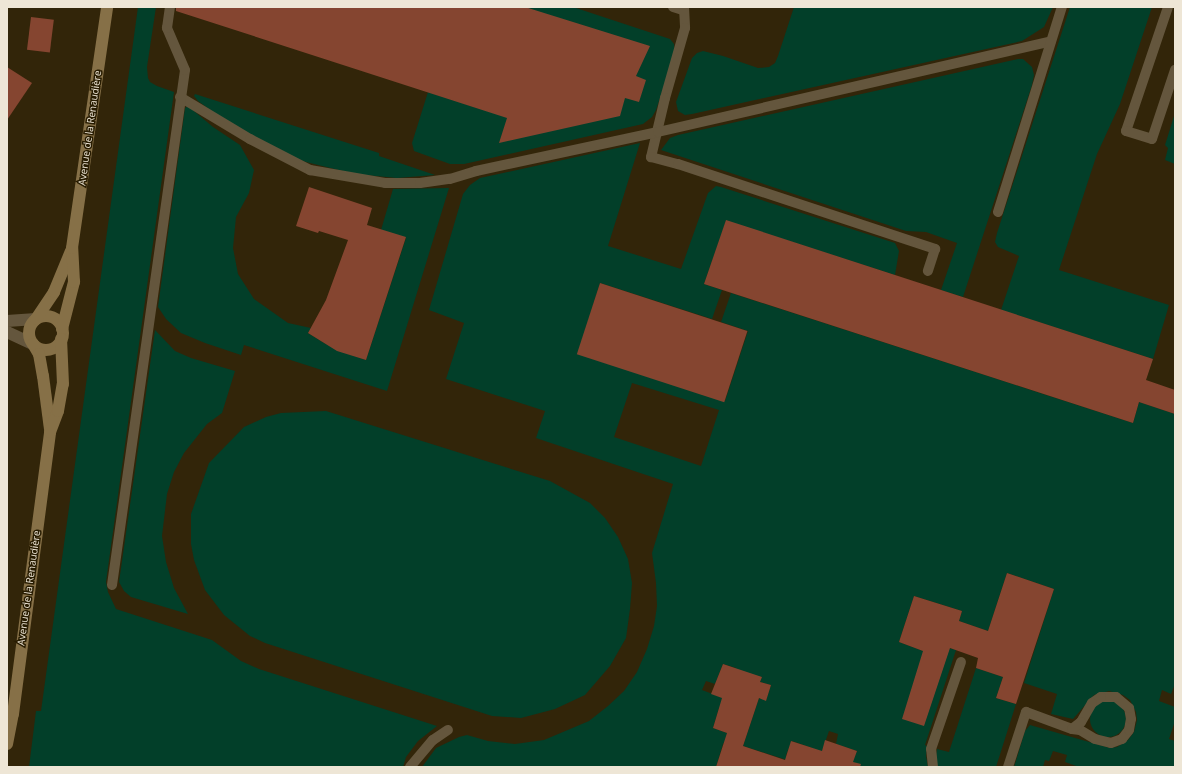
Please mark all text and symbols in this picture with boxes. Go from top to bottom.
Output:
street label: Avenue de la Renaudière [76,70,104,186]
street label: Avenue de la Renaudière [15,530,43,646]

